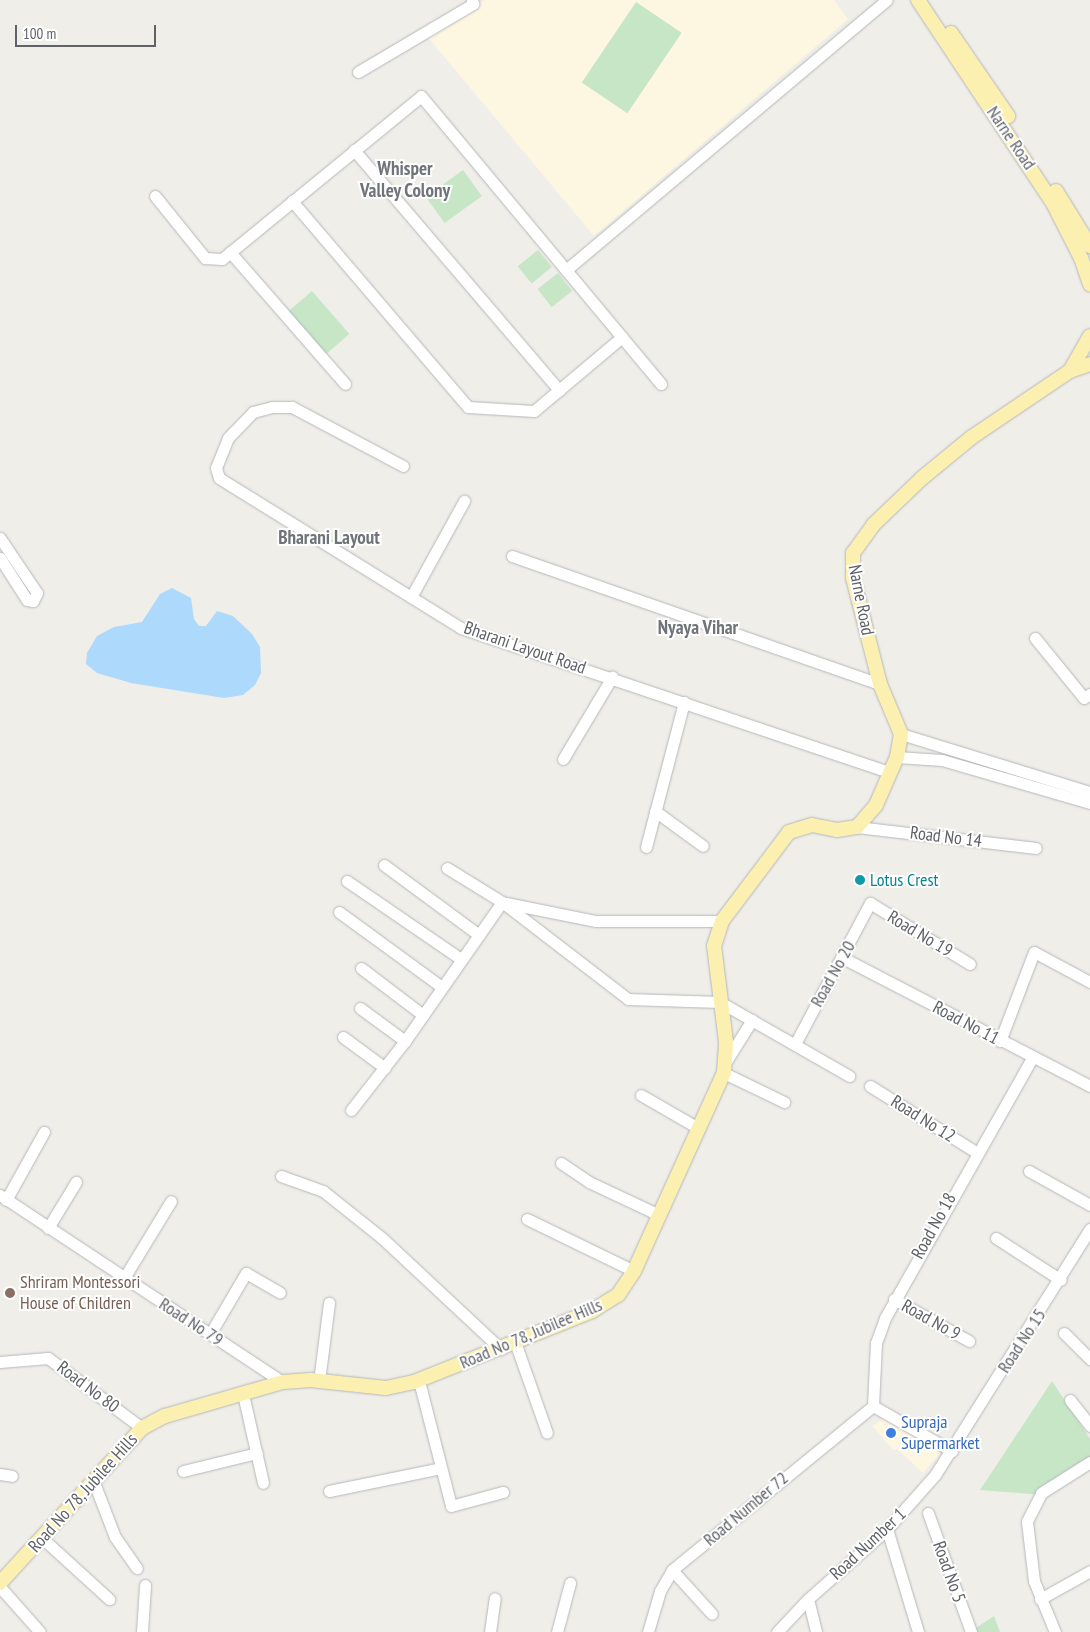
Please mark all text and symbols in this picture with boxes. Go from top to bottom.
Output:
scale bar [18,15,159,47]
text: 100 m [23,24,56,43]
street label: Narne Road [982,102,1040,174]
district label: Whisper Valley Colony [360,158,450,202]
district label: Bharani Layout [278,527,380,549]
street label: Narne Road [844,563,878,637]
street label: Bharani Layout Road [461,617,589,679]
district label: Nyaya Vihar [658,617,738,639]
street label: Road No 14 [909,822,983,852]
place label: Lotus Crest [870,869,939,891]
marker: Lotus Crest [854,874,866,886]
street label: Road No 19 [884,906,956,962]
street label: Road No 20 [806,937,860,1011]
street label: Road No 11 [929,997,1003,1049]
street label: Road No 12 [887,1091,959,1147]
street label: Road No 18 [907,1189,961,1263]
place label: Shriram Montessori House of Children [20,1272,140,1315]
marker: Shriram Montessori House of Children [4,1287,16,1299]
street label: Road No 79 [155,1293,227,1351]
street label: Road No 78, Jubilee Hills [456,1294,606,1374]
street label: Road No 9 [898,1295,964,1345]
street label: Road No 15 [993,1305,1051,1377]
street label: Road No 80 [53,1357,123,1417]
place label: Supraja Supermarket [901,1412,980,1455]
marker: Supraja Supermarket [885,1427,897,1439]
street label: Road No 78, Jubilee Hills [24,1429,142,1557]
street label: Road Number 72 [699,1467,793,1551]
street label: Road Number 1 [826,1503,910,1585]
street label: Road No 5 [928,1538,970,1606]

